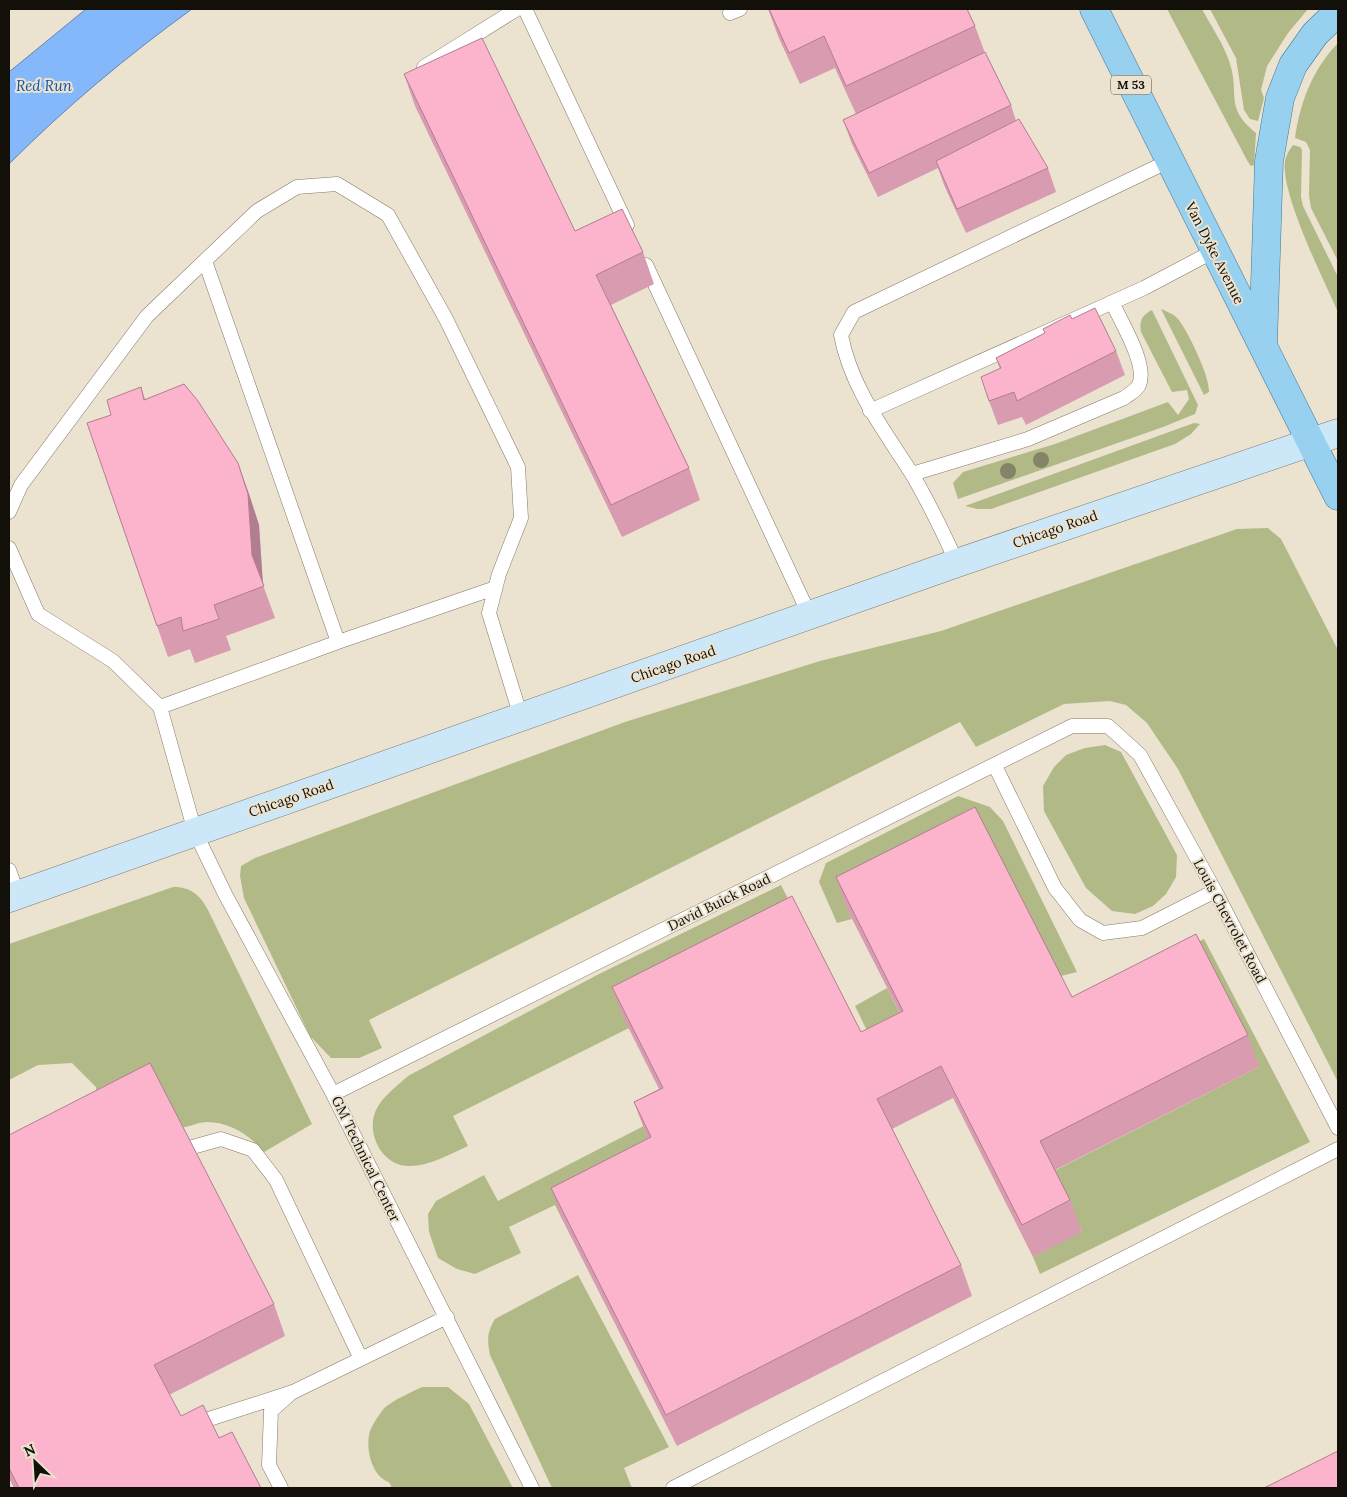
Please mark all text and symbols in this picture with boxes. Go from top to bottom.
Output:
water label: Red Run [16,76,73,95]
road number: M 53 [1111,76,1151,94]
street label: Van Dyke Avenue [1181,198,1249,307]
street label: Chicago Road [1010,506,1100,552]
street label: Chicago Road [628,641,718,687]
street label: Chicago Road [246,775,336,821]
street label: Louis Chevrolet Road [1190,856,1270,986]
street label: David Buick Road [664,869,774,935]
street label: GM Technical Center [328,1093,404,1225]
north arrow [10,1437,60,1487]
text: N [21,1440,38,1461]

